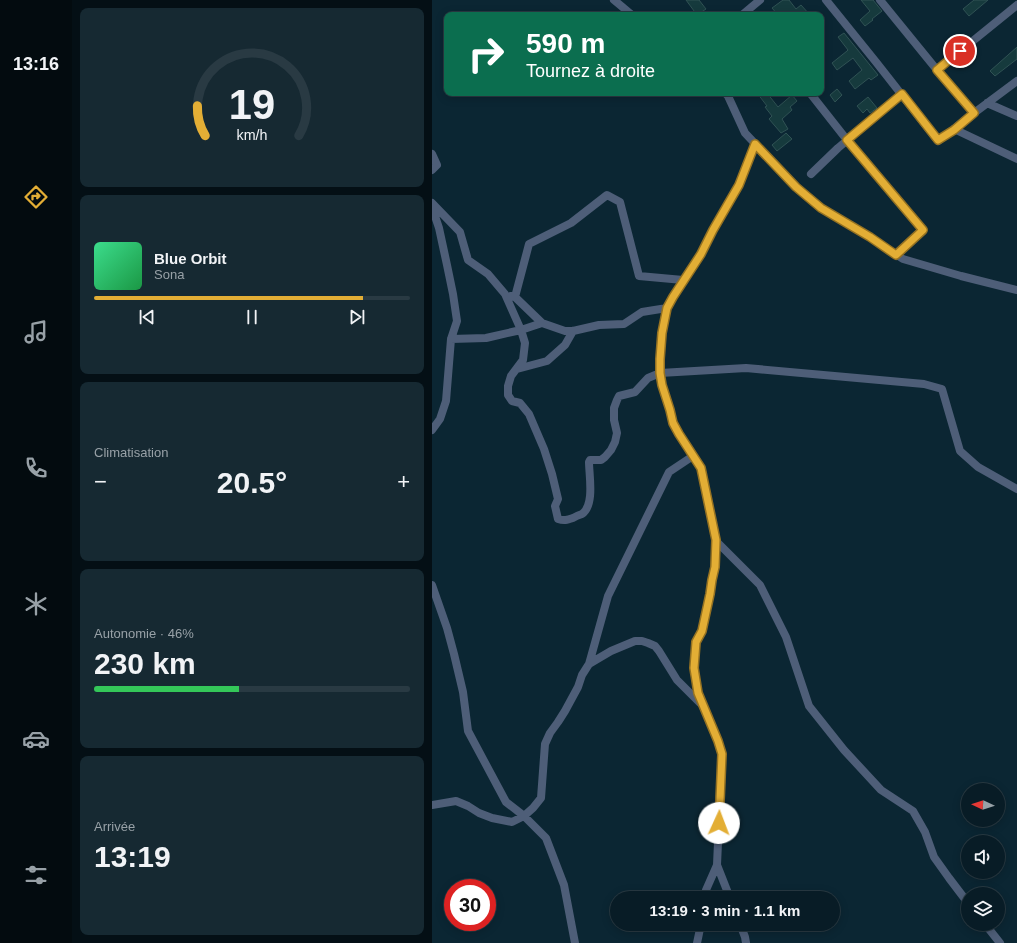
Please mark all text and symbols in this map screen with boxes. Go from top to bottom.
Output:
icon: right [460,28,512,80]
text: 590 m [526,28,605,59]
pin [943,34,977,68]
icon: arrive [949,40,971,62]
text: 13:16 [13,54,59,74]
text: Tournez à droite [526,61,655,81]
text: 19 [229,80,275,127]
text: km/h [237,126,268,142]
icon: directions [22,183,50,211]
text: Blue Orbit [154,250,227,267]
text: Sona [154,267,184,282]
icon: previous [136,306,158,328]
icon: pause [241,306,263,328]
icon: next [346,306,368,328]
icon: music [22,318,50,346]
text: Climatisation [94,445,168,460]
icon: phone [22,454,50,482]
text: 20.5° [217,466,287,499]
text: − [94,469,107,494]
text: + [397,469,410,494]
icon: climate [22,590,50,618]
text: Autonomie · 46% [94,626,194,641]
text: 230 km [94,647,196,680]
icon: car [22,725,50,753]
north arrow [961,783,1005,827]
map controls [961,783,1005,931]
position arrow [698,802,740,844]
text: Arrivée [94,819,135,834]
button: sound [961,835,1005,879]
text: 13:19 [94,840,171,873]
icon: filters [22,861,50,889]
speed limit sign: 30 [444,879,496,931]
button: layers [961,887,1005,931]
text: 13:19 · 3 min · 1.1 km [650,902,800,919]

